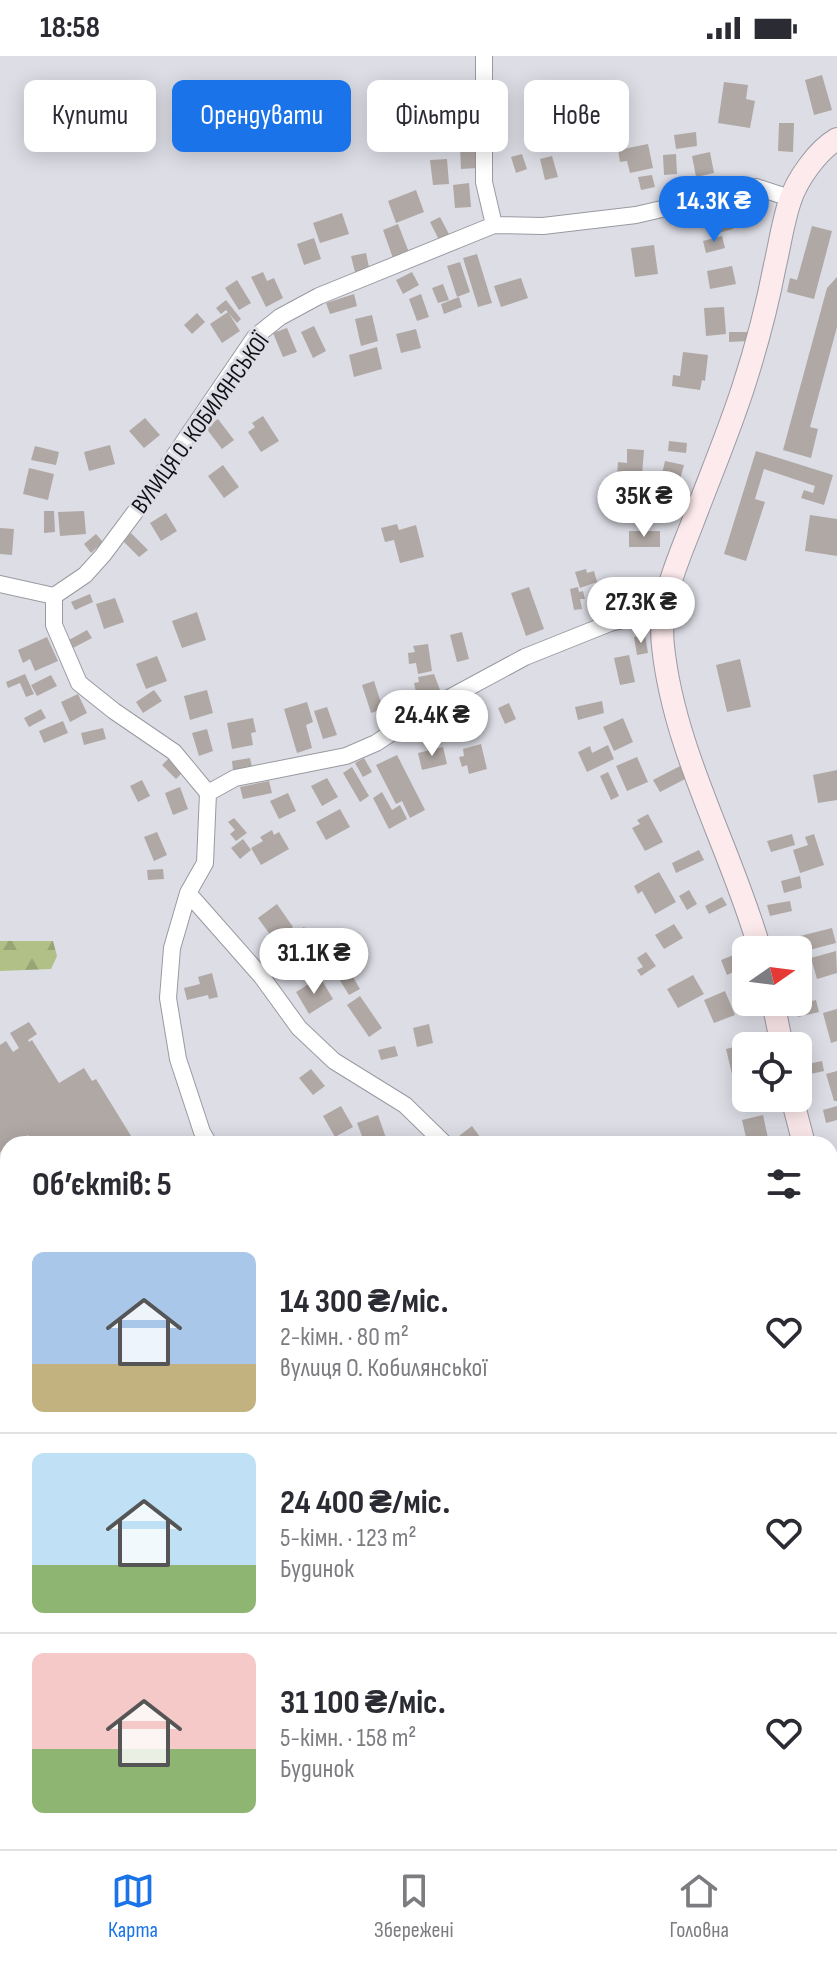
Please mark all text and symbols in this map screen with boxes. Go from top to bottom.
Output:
text: 18:58 [40,10,100,46]
chip: Купити [24,80,156,152]
chip: Орендувати [172,80,351,152]
chip: Фільтри [367,80,508,152]
chip: Нове [524,80,629,152]
pin: 14.3K ₴ [640,176,788,244]
text: 14.3K ₴ [677,186,751,217]
street label: ВУЛИЦЯ О. КОБИЛЯНСЬКОЇ [125,327,276,519]
pin: 35K ₴ [588,471,700,539]
text: 35K ₴ [615,481,673,512]
pin: 27.3K ₴ [567,577,715,645]
text: 27.3K ₴ [605,587,677,618]
pin: 24.4K ₴ [358,690,506,758]
text: 24.4K ₴ [394,700,470,731]
pin: 31.1K ₴ [240,928,388,996]
north arrow [732,936,812,1016]
map controls [732,936,812,1112]
text: 31.1K ₴ [277,938,351,969]
button: locate [732,1032,812,1112]
icon: filters [762,1162,806,1206]
text: Об’єктів: 5 [32,1164,172,1205]
text: 14 300 ₴/міс. [280,1281,449,1322]
icon: home [96,1284,192,1380]
icon: heart [762,1310,806,1354]
text: 2-кімн. · 80 m² [280,1322,409,1353]
text: вулиця О. Кобилянської [280,1353,487,1384]
text: 24 400 ₴/міс. [280,1482,450,1523]
icon: home [96,1485,192,1581]
icon: heart [762,1511,806,1555]
text: 5-кімн. · 123 m² [280,1523,417,1554]
text: Будинок [280,1554,354,1585]
text: 31 100 ₴/міс. [280,1682,446,1723]
icon: home [96,1685,192,1781]
icon: heart [762,1711,806,1755]
text: 5-кімн. · 158 m² [280,1723,416,1754]
text: Будинок [280,1754,354,1785]
tab: Карта [108,1869,158,1944]
tab: Збережені [374,1869,454,1944]
tab: Головна [670,1869,729,1944]

